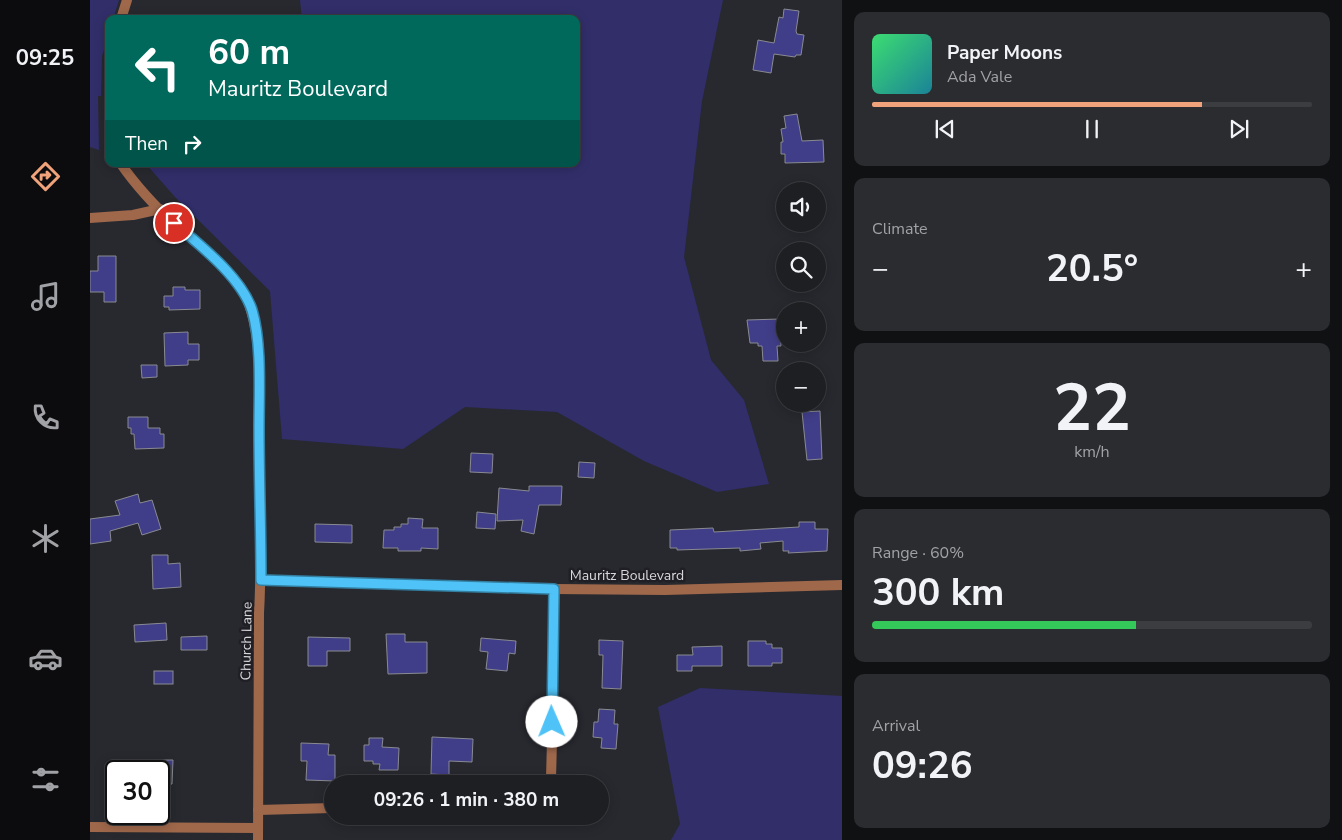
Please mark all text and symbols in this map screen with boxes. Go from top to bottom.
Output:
text: 60 m [208,29,290,76]
icon: left [125,35,190,100]
text: Paper Moons [947,40,1062,66]
text: 09:25 [16,43,74,73]
text: Ada Vale [947,66,1012,88]
text: Mauritz Boulevard [208,74,388,104]
icon: previous [931,115,959,143]
icon: pause [1078,115,1106,143]
icon: next [1225,115,1253,143]
icon: right [178,130,206,158]
text: Then [125,131,168,157]
icon: directions [28,159,63,194]
map controls [776,182,826,412]
button: sound [776,182,826,232]
pin [153,202,195,244]
icon: arrive [160,209,188,237]
text: Climate [872,218,927,240]
button: search [776,242,826,292]
text: 20.5° [1046,243,1138,294]
text: − [872,250,889,288]
text: + [1295,250,1312,288]
icon: music [28,279,63,314]
button: + [776,302,826,352]
button: − [776,362,826,412]
text: 22 [1053,364,1131,453]
icon: phone [28,400,63,435]
text: km/h [1074,441,1110,463]
icon: climate [28,521,63,556]
text: Range · 60% [872,542,964,564]
street label: Mauritz Boulevard [570,566,684,585]
text: 300 km [872,567,1004,618]
street label: Church Lane [236,602,257,680]
icon: car [28,641,63,676]
position arrow [525,695,577,747]
text: Arrival [872,715,920,737]
text: 09:26 [872,740,973,791]
speed limit sign: 30 [105,760,170,825]
icon: filters [28,762,63,797]
text: 09:26 · 1 min · 380 m [374,787,559,813]

